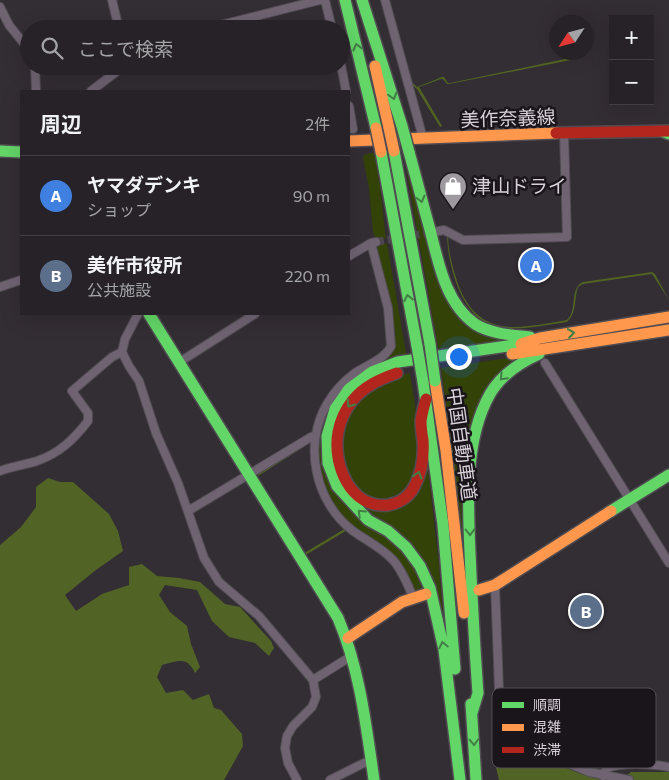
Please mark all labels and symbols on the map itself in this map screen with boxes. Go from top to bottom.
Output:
north arrow [549,15,594,60]
one-way arrow [352,42,363,51]
one-way arrow [387,92,397,100]
street label: 美作奈義線 [460,104,556,131]
shop icon: 津山ドライ [438,171,468,210]
place label: 津山ドライ [472,174,567,197]
one-way arrow [416,194,426,202]
pin: A [520,246,552,284]
one-way arrow [404,294,414,302]
one-way arrow [566,328,575,338]
your location [446,344,472,370]
one-way arrow [500,371,509,380]
street label: 中国自動車道 [443,386,482,502]
one-way arrow [347,399,357,408]
one-way arrow [412,471,422,479]
one-way arrow [358,510,367,519]
one-way arrow [465,528,475,536]
pin: B [570,592,602,630]
one-way arrow [438,640,448,649]
legend [492,688,656,768]
text: 順調 [533,696,561,713]
text: 混雑 [533,718,561,735]
one-way arrow [468,739,479,747]
text: 渋滞 [533,741,561,758]

